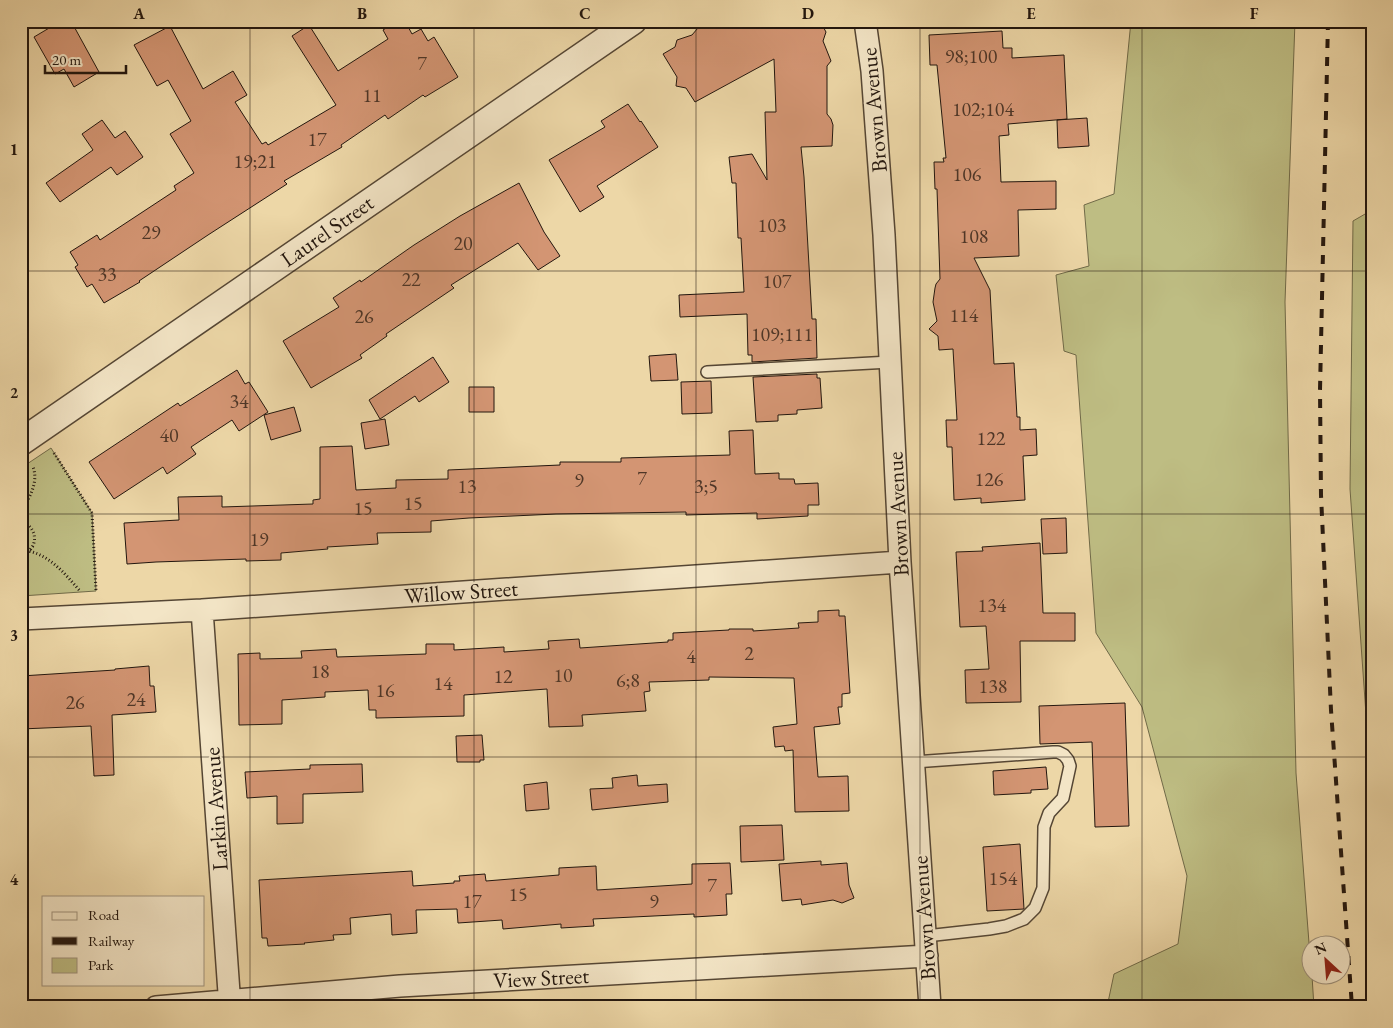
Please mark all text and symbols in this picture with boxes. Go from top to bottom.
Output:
text: A [132,3,145,24]
text: B [357,3,367,24]
text: C [579,3,591,24]
text: D [802,3,814,24]
text: E [1026,3,1036,24]
text: F [1250,3,1259,24]
scale bar [45,42,126,74]
house number: 98;100 [945,43,998,69]
street label: Brown Avenue [854,46,894,174]
text: 20 m [52,50,81,69]
house number: 7 [417,50,427,76]
house number: 11 [362,82,382,108]
house number: 102;104 [952,96,1014,122]
house number: 17 [307,126,327,152]
text: 1 [10,139,18,160]
house number: 19;21 [234,148,276,174]
house number: 106 [953,161,982,187]
street label: Laurel Street [275,188,379,274]
house number: 103 [758,212,786,238]
house number: 29 [141,219,161,245]
house number: 108 [960,223,988,249]
house number: 20 [453,230,473,256]
house number: 33 [97,261,117,287]
house number: 22 [401,266,421,292]
house number: 107 [763,268,792,294]
house number: 114 [950,302,979,328]
house number: 26 [354,303,374,329]
house number: 109;111 [751,321,813,347]
text: 2 [10,382,19,403]
house number: 34 [229,388,249,414]
house number: 40 [159,422,179,448]
house number: 122 [977,425,1006,451]
street label: Brown Avenue [880,450,916,577]
house number: 7 [637,465,647,491]
house number: 126 [975,466,1004,492]
house number: 9 [574,467,584,493]
house number: 13 [457,473,477,499]
house number: 3;5 [694,473,718,499]
house number: 15 [403,490,423,516]
house number: 15 [353,495,373,521]
house number: 19 [249,526,269,552]
street label: Willow Street [403,574,519,610]
house number: 134 [978,592,1007,618]
text: 3 [10,625,18,646]
house number: 2 [744,640,754,666]
house number: 4 [686,643,696,669]
house number: 18 [310,658,330,684]
house number: 10 [553,662,573,688]
house number: 12 [493,663,513,689]
house number: 6;8 [616,667,640,693]
house number: 14 [433,670,453,696]
house number: 138 [979,673,1007,699]
house number: 16 [375,677,395,703]
house number: 24 [126,686,146,712]
house number: 26 [65,689,85,715]
street label: Larkin Avenue [197,746,235,872]
street label: Brown Avenue [905,854,943,981]
house number: 154 [989,865,1018,891]
text: 4 [10,869,19,890]
house number: 7 [707,872,717,898]
house number: 15 [508,881,528,907]
house number: 17 [462,888,482,914]
house number: 9 [649,888,659,914]
legend [42,896,205,986]
text: Road [88,905,120,924]
text: Railway [88,931,135,950]
north arrow [1300,936,1350,986]
text: N [1311,937,1330,959]
text: Park [88,955,115,974]
street label: View Street [492,961,590,995]

